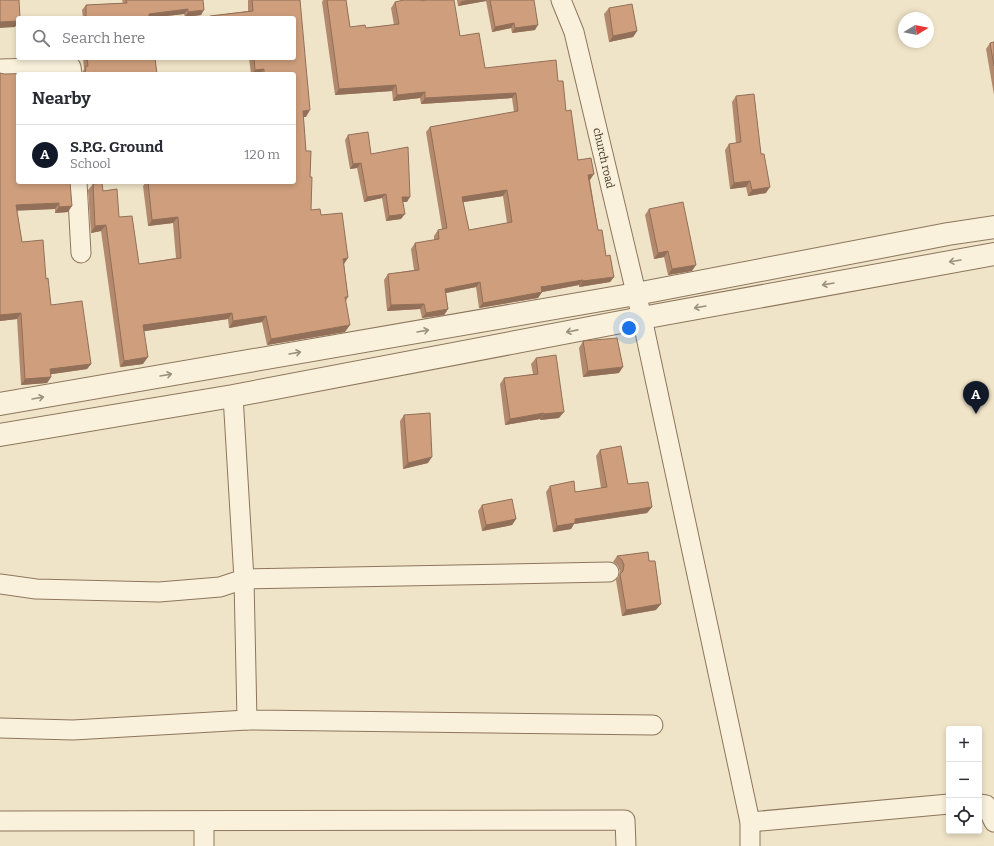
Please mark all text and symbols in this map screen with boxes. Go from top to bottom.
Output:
north arrow [898,12,934,48]
search box [16,16,296,60]
icon: search [30,27,52,49]
text: Search here [62,29,145,47]
text: Nearby [32,88,91,109]
street label: church road [590,127,617,190]
text: S.P.G. Ground [70,138,163,156]
text: A [40,147,50,162]
text: 120 m [244,147,280,162]
text: School [70,156,111,171]
one-way arrow [949,257,962,265]
one-way arrow [821,280,834,288]
one-way arrow [694,304,707,312]
your location [619,318,639,338]
one-way arrow [416,326,429,334]
one-way arrow [566,328,579,336]
one-way arrow [288,349,301,357]
one-way arrow [160,371,173,379]
pin: A [963,381,989,414]
one-way arrow [32,393,45,401]
map controls [946,726,982,834]
button: + [946,726,982,762]
button: − [946,762,982,798]
button: locate [946,798,982,834]

